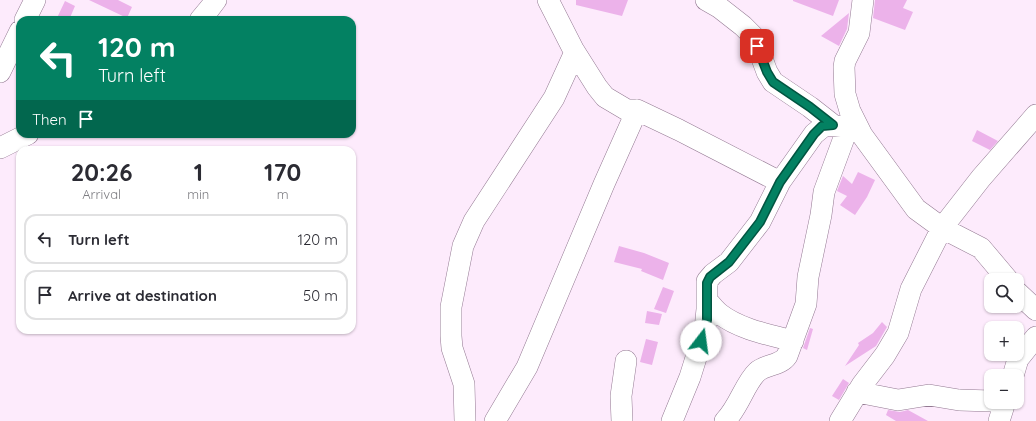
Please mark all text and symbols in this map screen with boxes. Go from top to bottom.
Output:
text: 120 m [98,29,176,64]
pin [740,29,774,63]
icon: left [32,32,84,84]
icon: arrive [746,35,768,57]
text: Turn left [98,64,166,87]
icon: arrive [75,108,97,130]
text: Then [32,110,67,129]
text: 20:26 [71,157,133,187]
text: 1 [194,157,203,187]
text: 170 [264,157,301,187]
text: Arrival [82,186,121,202]
text: min [187,186,209,202]
text: m [277,186,289,202]
icon: left [34,228,56,250]
text: Turn left [68,230,130,249]
text: 120 m [297,230,338,249]
map controls [984,273,1024,409]
button: search [984,273,1024,313]
icon: arrive [34,284,56,306]
text: Arrive at destination [68,286,217,305]
text: 50 m [303,286,338,305]
position arrow [680,320,722,362]
button: + [984,321,1024,361]
button: − [984,369,1024,409]

